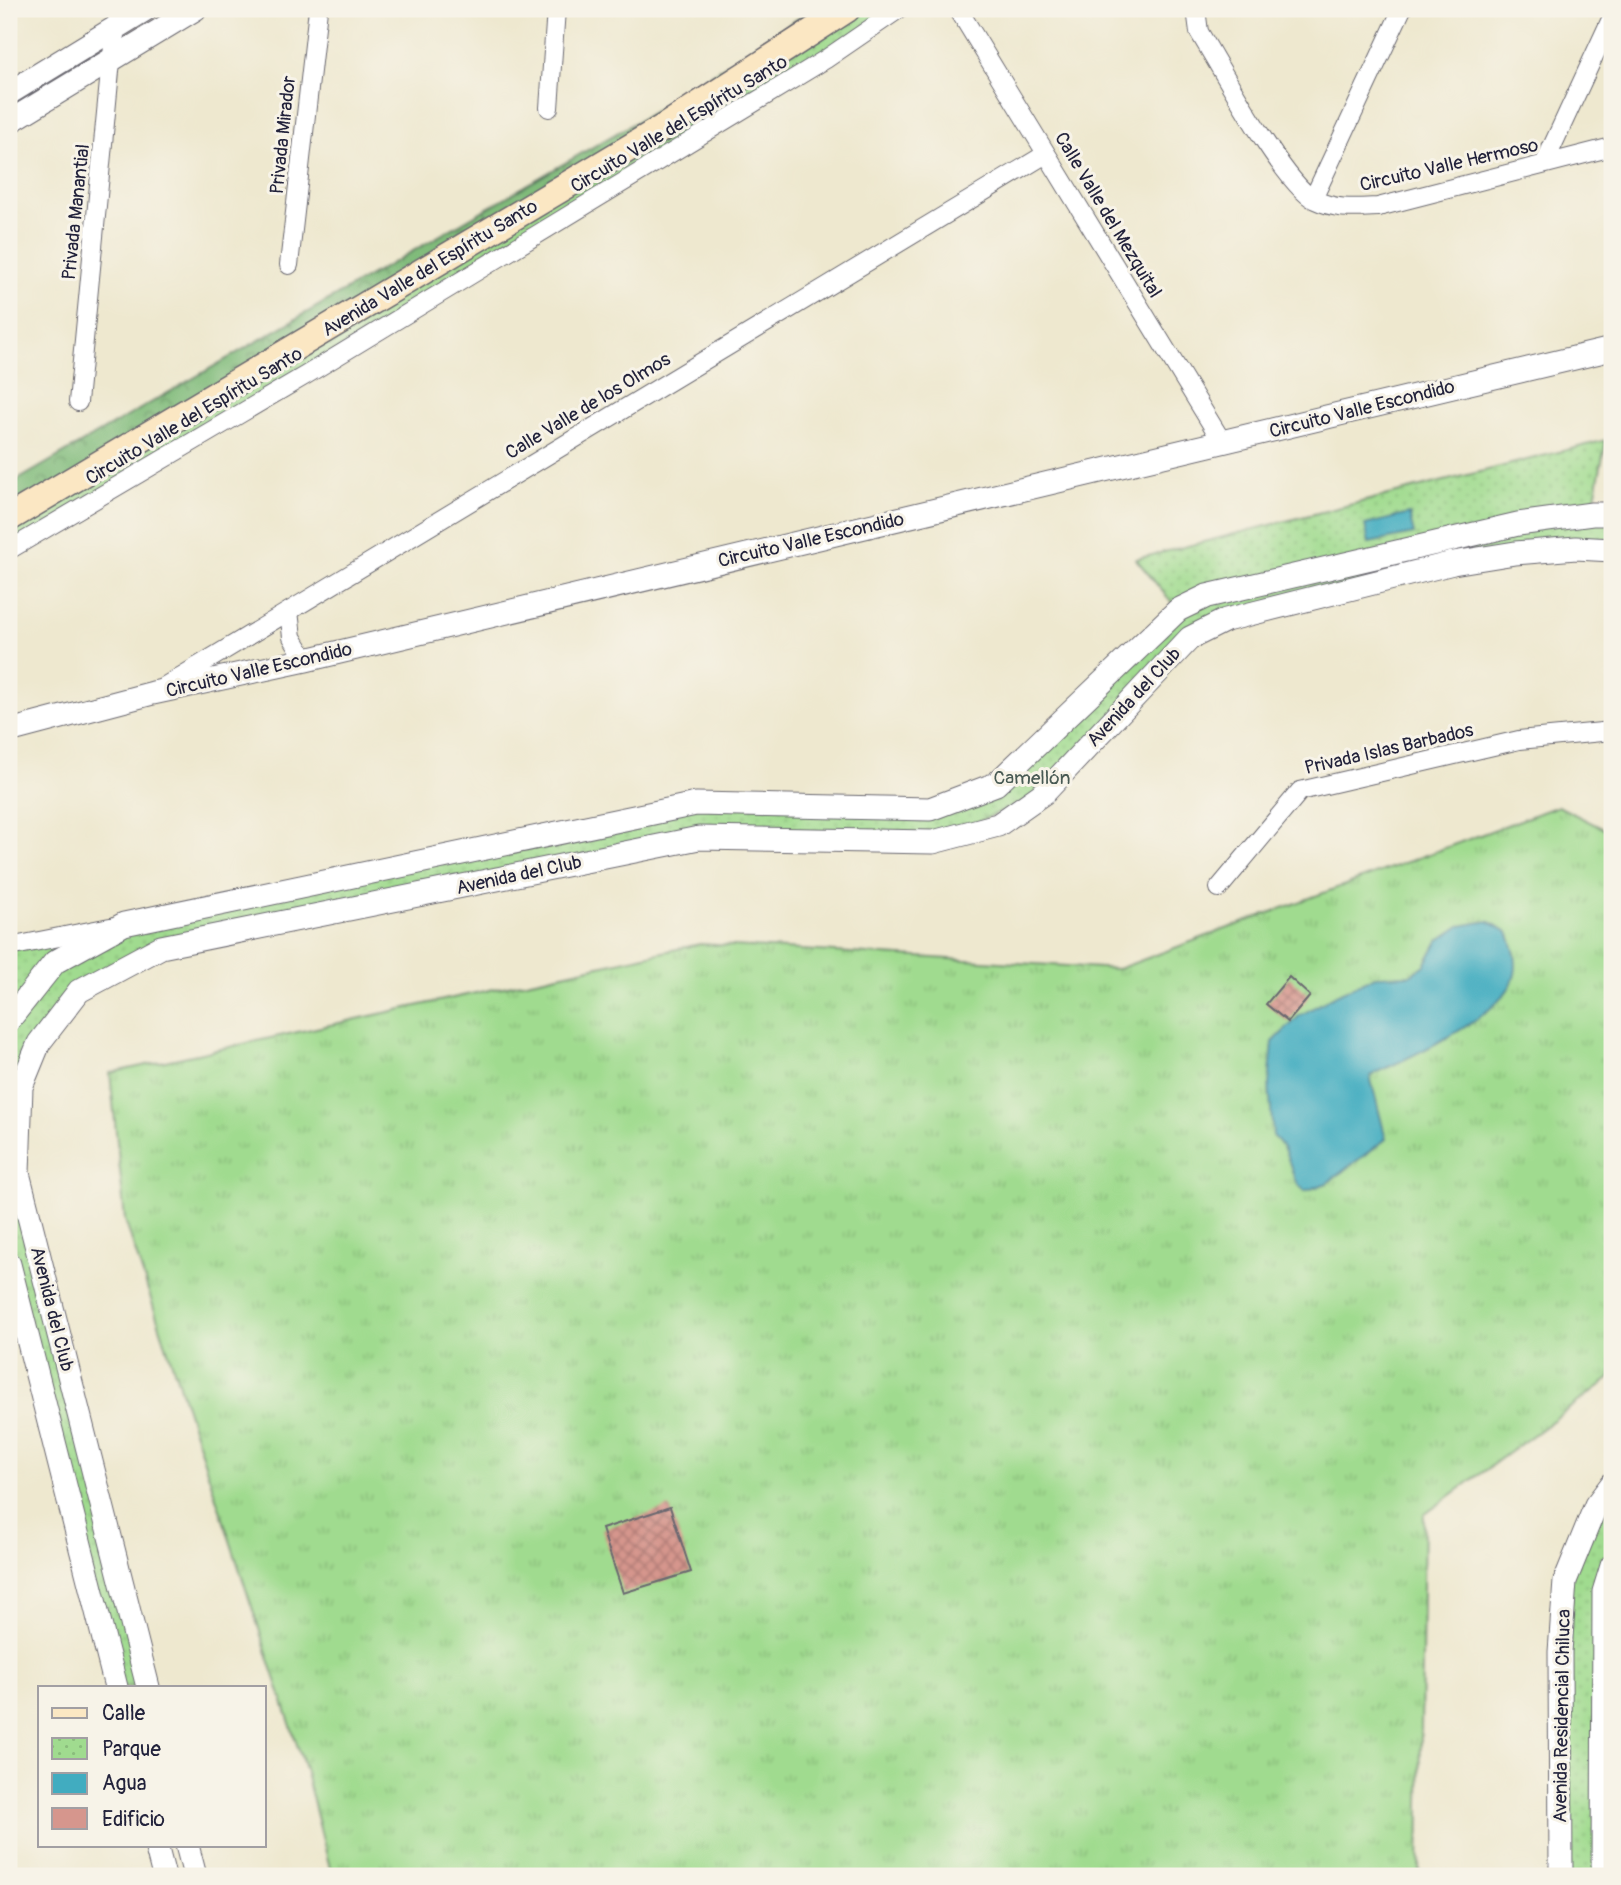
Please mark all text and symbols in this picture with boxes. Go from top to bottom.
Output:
street label: Circuito Valle del Espíritu Santo [566,50,792,198]
street label: Privada Mirador [265,74,301,195]
street label: Calle Valle del Mezquital [1049,128,1167,302]
street label: Circuito Valle Hermoso [1357,133,1541,197]
street label: Privada Manantial [57,143,95,281]
street label: Avenida Valle del Espíritu Santo [318,194,542,342]
street label: Circuito Valle del Espíritu Santo [81,342,307,490]
street label: Calle Valle de los Olmos [501,347,675,465]
street label: Circuito Valle Escondido [1267,374,1457,444]
street label: Circuito Valle Escondido [716,507,906,573]
street label: Circuito Valle Escondido [164,637,354,703]
street label: Avenida del Club [1082,642,1186,752]
street label: Privada Islas Barbados [1302,718,1476,780]
park label: Camellón [994,766,1071,790]
street label: Avenida del Club [454,850,584,900]
street label: Avenida del Club [25,1244,79,1374]
street label: Avenida Residencial Chiluca [1548,1609,1576,1823]
legend [38,1686,266,1846]
text: Calle [102,1700,146,1727]
text: Parque [102,1736,161,1763]
text: Agua [102,1770,147,1797]
text: Edificio [102,1806,165,1833]

